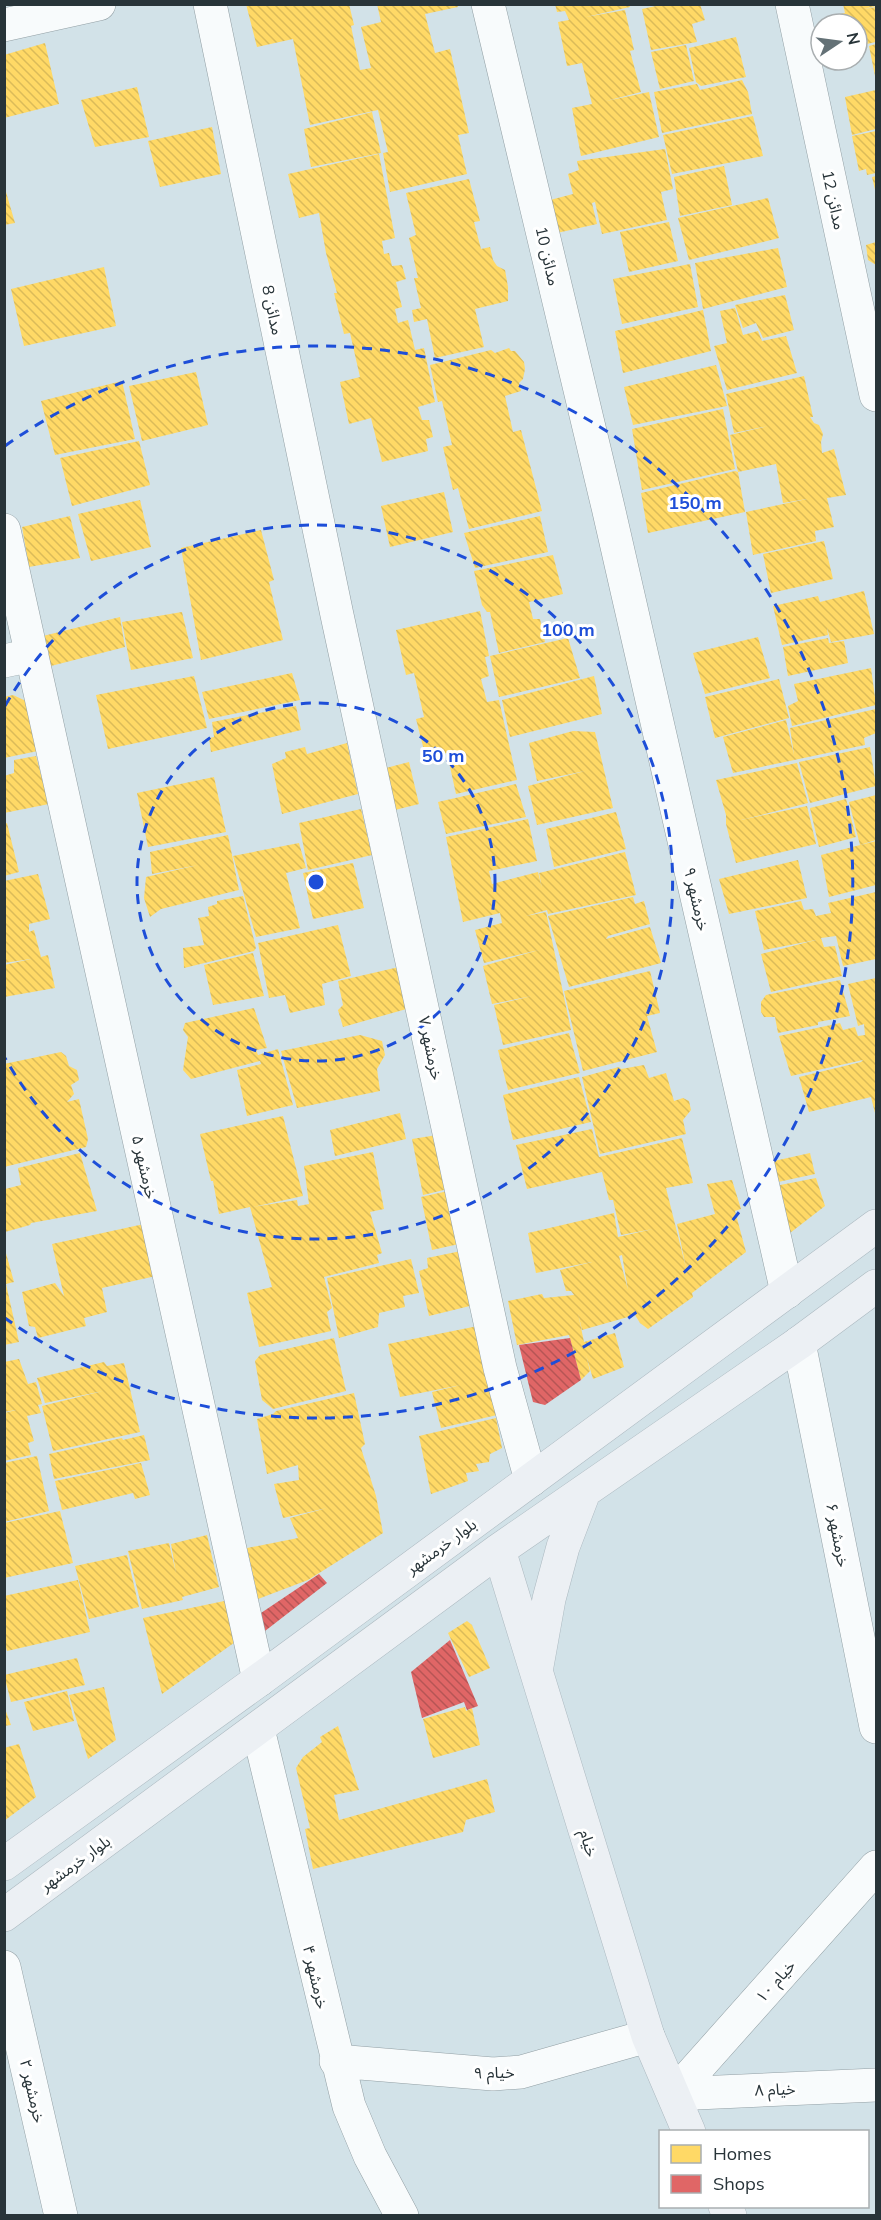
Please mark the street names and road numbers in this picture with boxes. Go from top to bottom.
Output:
street label: مدائن 12 [818,169,850,231]
street label: مدائن 10 [531,224,565,288]
street label: مدائن 8 [258,283,288,337]
street label: خرمشهر ۹ [680,865,714,933]
street label: خرمشهر ۷ [414,1014,448,1082]
street label: خرمشهر ۵ [128,1133,162,1201]
street label: خرمشهر ۶ [822,1501,854,1569]
street label: بلوار خرمشهر [401,1514,480,1579]
street label: خیام [573,1827,603,1860]
street label: بلوار خرمشهر [35,1831,114,1896]
street label: خرمشهر ۴ [299,1943,333,2011]
street label: خیام ۱۰ [751,1956,801,2008]
street label: خرمشهر ۲ [16,2057,50,2125]
street label: خیام ۹ [473,2062,515,2085]
street label: خیام ۸ [754,2078,796,2103]

